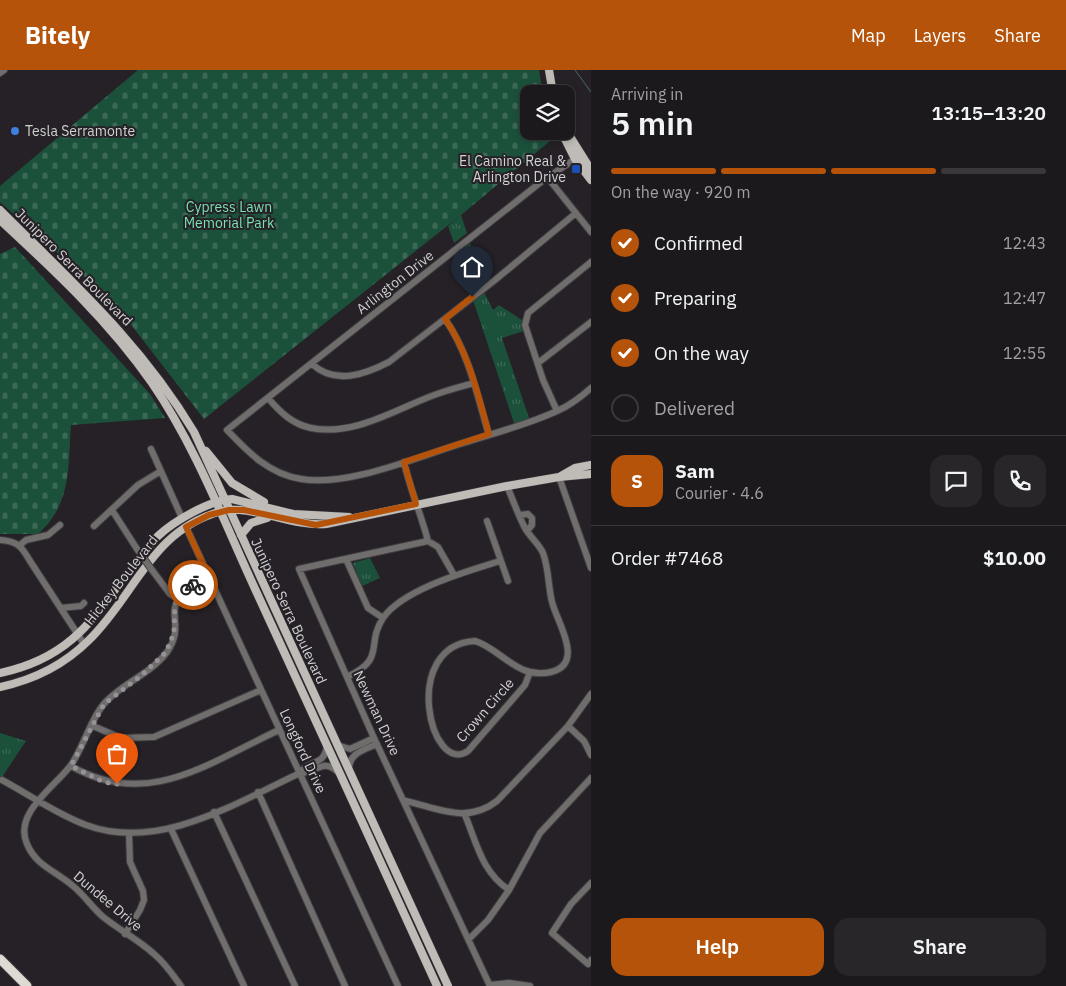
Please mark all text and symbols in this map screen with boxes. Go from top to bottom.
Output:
text: Bitely [25,19,90,51]
text: Map [851,24,886,47]
text: Layers [914,24,966,47]
text: Share [994,24,1041,47]
text: Arriving in [611,84,683,104]
map controls [520,85,575,140]
button: layers [520,85,575,140]
text: 13:15–13:20 [932,101,1046,125]
text: 5 min [611,102,694,144]
place label: Tesla Serramonte [25,122,136,140]
marker: Tesla Serramonte [9,125,21,137]
place label: El Camino Real & Arlington Drive [459,152,566,186]
marker: El Camino Real & Arlington Drive [570,163,582,175]
text: On the way · 920 m [611,182,750,202]
park label: Cypress Lawn Memorial Park [184,198,275,232]
street label: Junipero Serra Boulevard [11,204,137,330]
icon: check [611,229,639,257]
text: Confirmed [654,231,743,255]
text: 12:43 [1003,233,1046,253]
street label: Arlington Drive [353,246,438,318]
pin [451,246,493,297]
icon: home [458,253,486,281]
icon: check [611,284,639,312]
text: Preparing [654,286,736,310]
text: 12:47 [1003,288,1046,308]
icon: check [611,339,639,367]
text: On the way [654,341,749,365]
text: 12:55 [1003,343,1046,363]
text: Delivered [654,396,735,420]
button: chat [930,455,982,507]
button: phone [994,455,1046,507]
text: Sam [675,459,715,483]
text: S [631,469,643,493]
text: Courier · 4.6 [675,483,764,503]
street label: Hickey Boulevard [80,531,162,629]
street label: Junipero Serra Boulevard [247,535,331,687]
text: Order #7468 [611,546,723,570]
text: $10.00 [983,546,1046,570]
courier [168,560,218,610]
icon: bike [179,571,207,599]
street label: Newman Drive [349,668,405,759]
street label: Crown Circle [452,674,518,746]
street label: Longford Drive [276,706,331,796]
pin [96,733,138,784]
icon: bag [103,740,131,768]
street label: Dundee Drive [70,867,146,935]
button: Help [611,918,824,976]
button: Share [834,918,1046,976]

